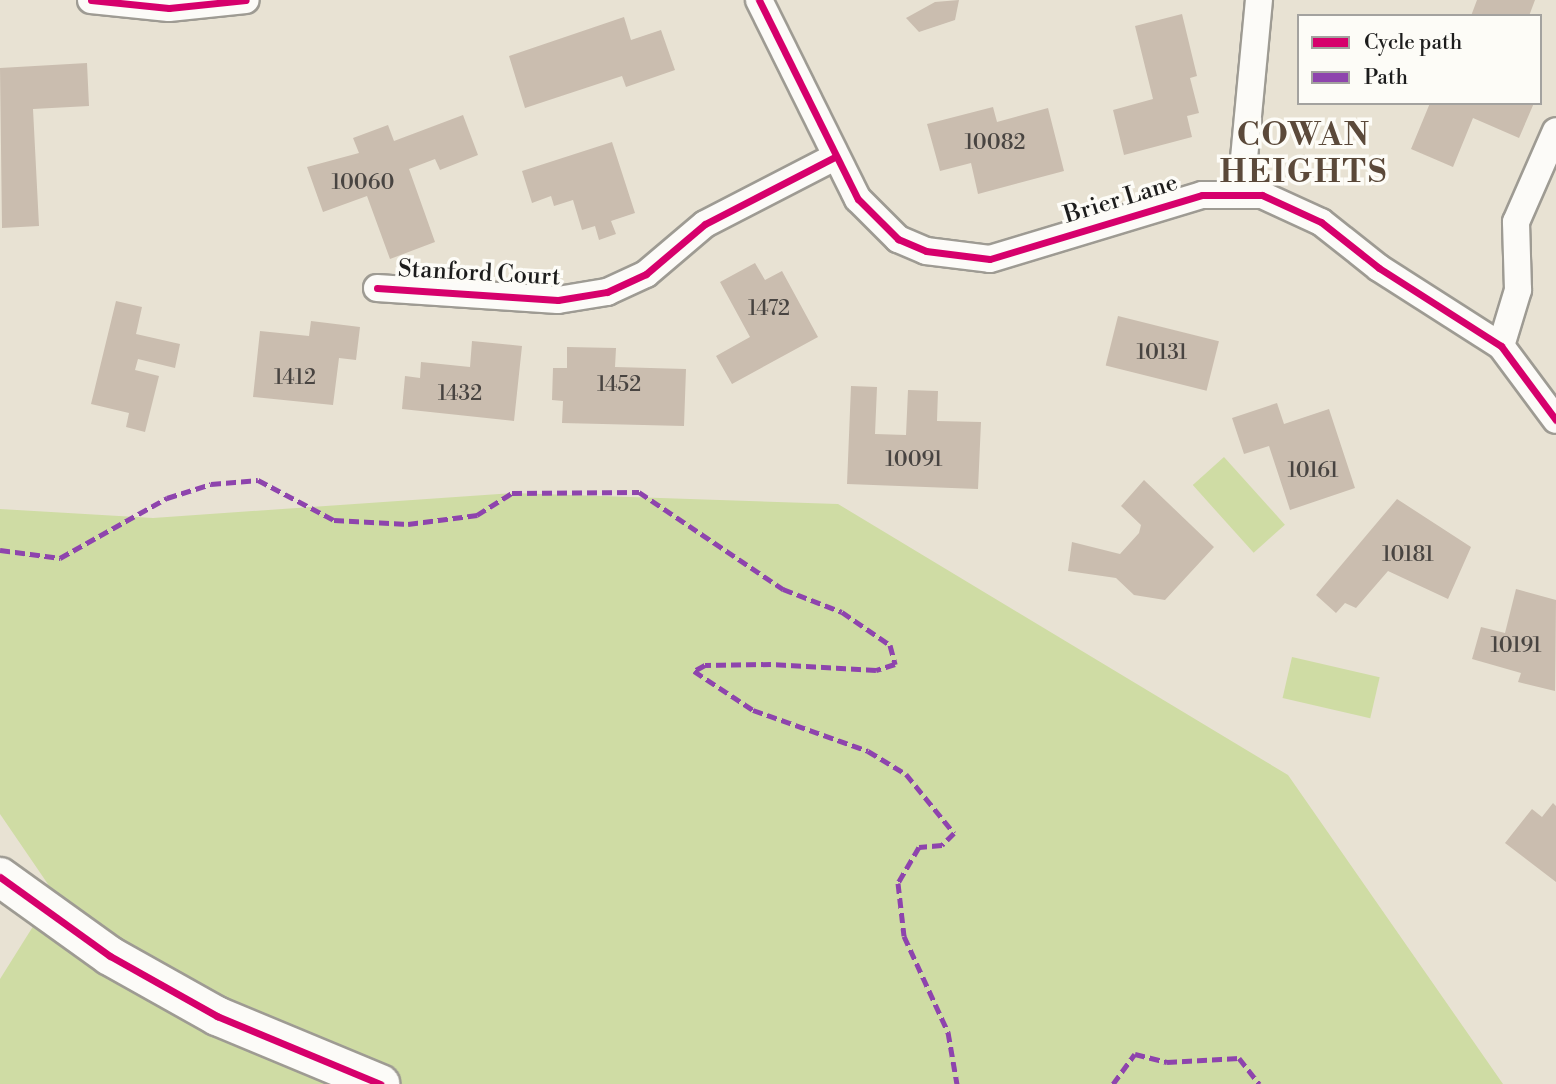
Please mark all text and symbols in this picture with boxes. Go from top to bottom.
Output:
legend [1297,14,1542,105]
text: Cycle path [1364,30,1462,56]
text: Path [1364,65,1408,91]
district label: COWAN HEIGHTS [1221,117,1387,192]
house number: 10082 [964,130,1026,156]
street label: Brier Lane [1061,169,1181,231]
house number: 10060 [332,170,394,196]
street label: Stanford Court [397,255,561,293]
house number: 1472 [748,296,790,322]
house number: 10131 [1137,340,1187,366]
house number: 1412 [274,365,316,391]
house number: 1452 [597,372,641,398]
house number: 1432 [438,381,482,407]
house number: 10091 [885,447,943,473]
house number: 10161 [1287,458,1339,484]
house number: 10181 [1382,542,1434,568]
house number: 10191 [1490,633,1542,659]

